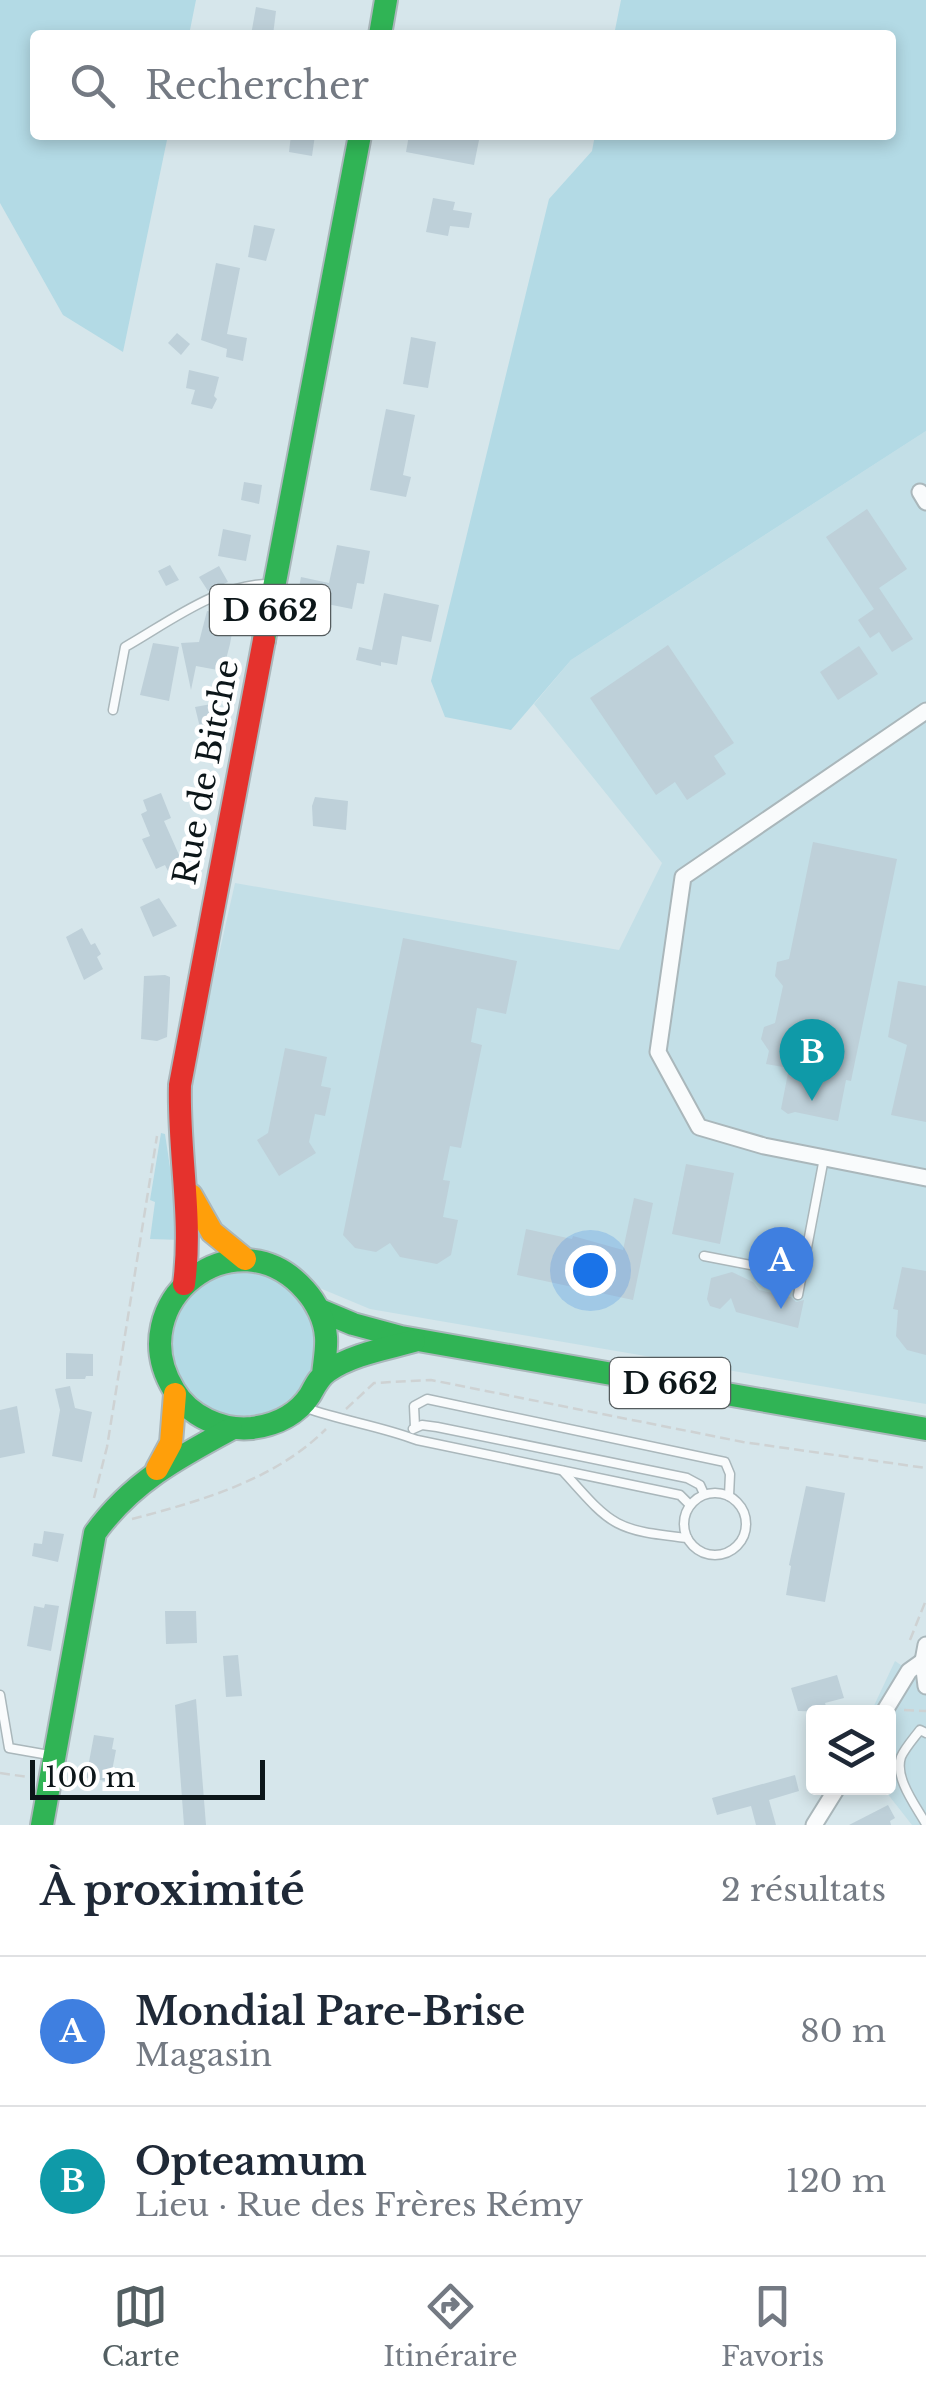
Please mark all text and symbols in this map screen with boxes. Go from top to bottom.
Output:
search box [30,30,896,140]
icon: search [65,58,120,113]
text: Rechercher [145,62,369,109]
road number: D 662 [210,585,330,635]
street label: Rue de Bitche [165,656,247,888]
pin: B [780,1018,844,1101]
pin: A [748,1226,814,1309]
your location [565,1245,616,1296]
road number: D 662 [610,1358,730,1408]
map controls [806,1705,896,1795]
button: layers [806,1705,896,1795]
scale bar [30,1755,265,1800]
text: 100 m [45,1760,136,1795]
text: À proximité [40,1864,305,1916]
text: 2 résultats [721,1870,886,1910]
text: Mondial Pare-Brise [135,1988,525,2035]
text: A [60,2011,85,2051]
text: 80 m [800,2011,886,2051]
text: Magasin [135,2035,272,2075]
text: Opteamum [135,2138,367,2185]
text: B [60,2161,85,2201]
text: 120 m [786,2161,886,2201]
text: Lieu · Rue des Frères Rémy [135,2185,583,2225]
tab: Carte [102,2279,180,2374]
tab: Itinéraire [383,2279,517,2374]
tab: Favoris [721,2279,824,2374]

